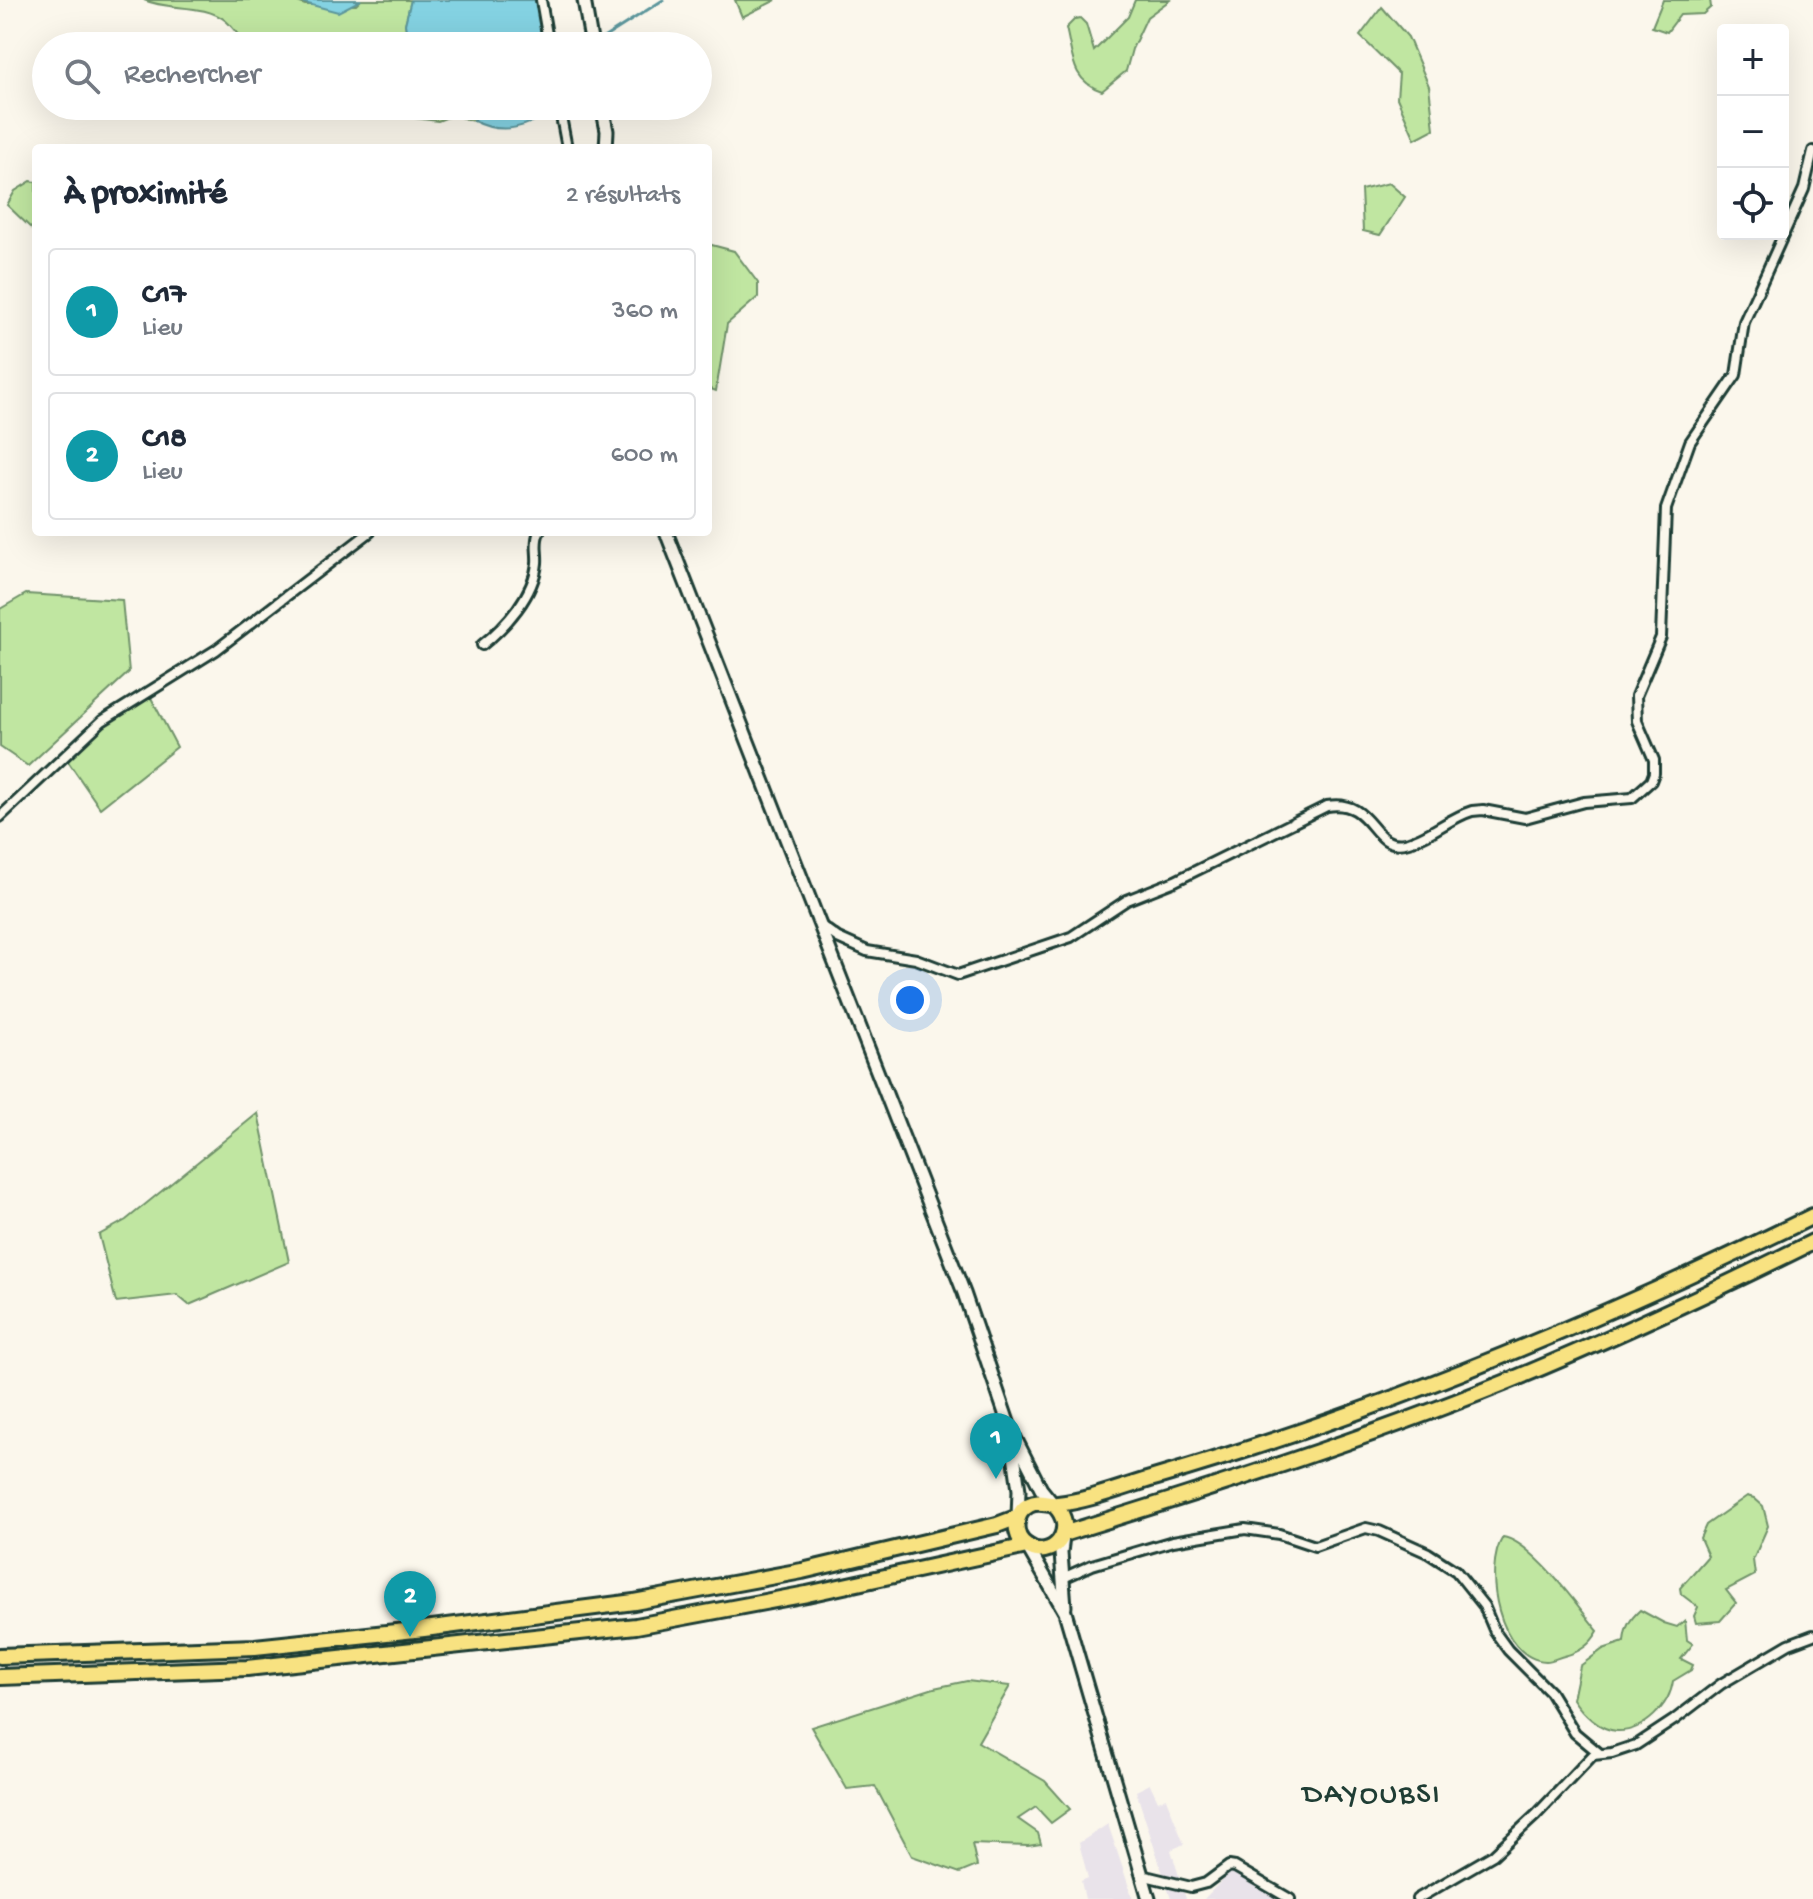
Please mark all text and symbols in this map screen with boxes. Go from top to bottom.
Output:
map controls [1717,24,1789,240]
button: + [1717,24,1789,96]
search box [32,32,712,120]
icon: search [60,54,104,98]
text: Rechercher [124,59,260,94]
button: − [1717,96,1789,168]
button: locate [1717,168,1789,240]
text: À proximité [64,176,227,216]
text: 2 résultats [566,181,680,212]
text: C17 [142,279,186,314]
text: 1 [87,297,97,328]
text: 360 m [612,297,678,328]
text: Lieu [142,314,183,345]
text: C18 [142,423,187,458]
text: 2 [86,441,98,472]
text: 600 m [611,441,678,472]
text: Lieu [142,458,183,489]
your location [890,980,930,1020]
pin: 1 [970,1413,1022,1479]
pin: 2 [384,1571,436,1637]
district label: DAYOUBSI [1300,1779,1442,1814]

